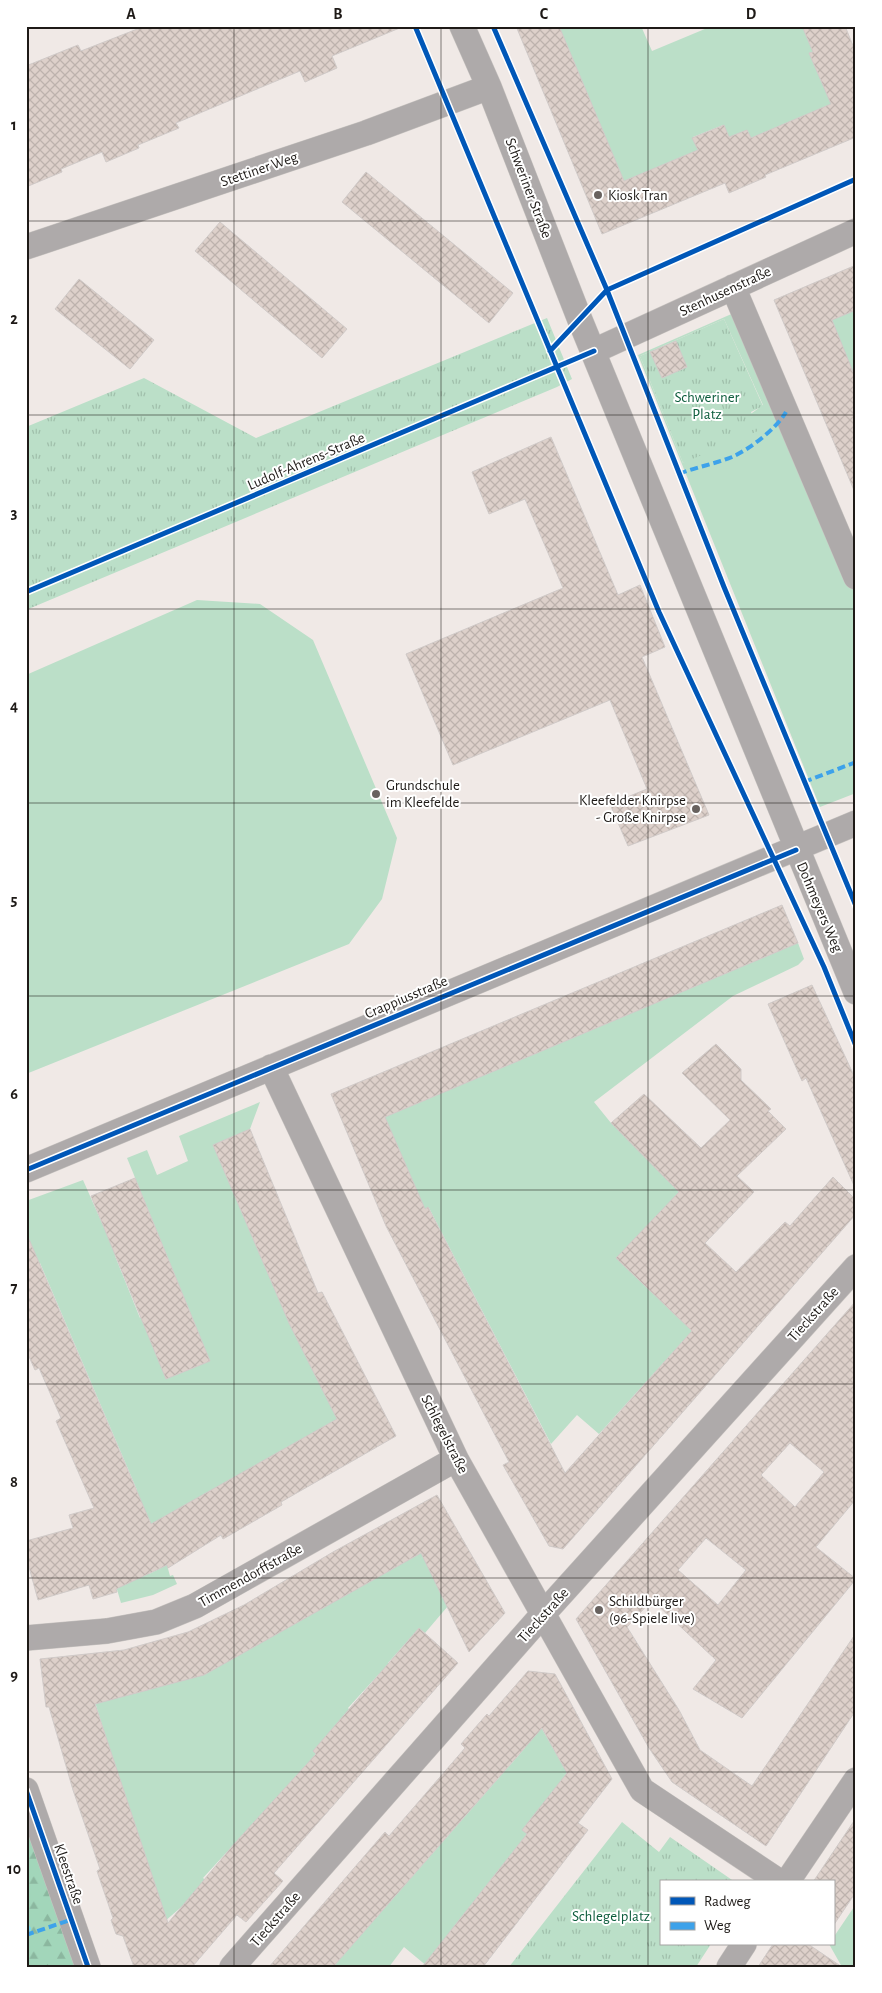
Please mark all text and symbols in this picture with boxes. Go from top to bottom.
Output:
text: A [126,6,136,22]
text: B [333,6,343,22]
text: C [540,6,549,22]
text: D [746,6,757,22]
text: 1 [11,117,17,133]
street label: Schweriner Straße [503,136,555,240]
street label: Stettiner Weg [219,149,300,190]
place label: Kiosk Tran [608,188,668,203]
marker: Kiosk Tran [592,189,604,201]
street label: Stenhusenstraße [677,264,773,319]
text: 2 [10,311,18,327]
park label: Schweriner Platz [675,390,740,422]
street label: Ludolf-Ahrens-Straße [245,430,367,493]
text: 3 [11,505,18,521]
text: 4 [10,698,18,714]
place label: Grundschule im Kleefelde [386,778,460,810]
marker: Grundschule im Kleefelde [370,788,382,800]
place label: Kleefelder Knirpse - Große Knirpse [579,793,686,825]
marker: Kleefelder Knirpse - Große Knirpse [690,803,702,815]
street label: Dohmeyers Weg [794,860,846,955]
text: 5 [11,892,18,908]
street label: Crappiusstraße [363,973,450,1022]
text: 6 [10,1086,18,1102]
text: 7 [11,1280,18,1296]
street label: Tieckstraße [785,1284,842,1345]
street label: Schlegelstraße [418,1393,471,1476]
text: 8 [10,1474,18,1490]
street label: Timmendorffstraße [196,1541,304,1610]
street label: Tieckstraße [515,1585,572,1646]
place label: Schildbürger (96-Spiele live) [609,1594,695,1626]
marker: Schildbürger (96-Spiele live) [593,1604,605,1616]
text: 9 [10,1667,18,1683]
street label: Kleestraße [51,1842,86,1906]
text: 10 [7,1861,21,1877]
legend [660,1880,834,1946]
street label: Tieckstraße [248,1889,303,1950]
text: Radweg [704,1894,751,1909]
park label: Schlegelplatz [572,1909,650,1924]
text: Weg [704,1918,732,1933]

